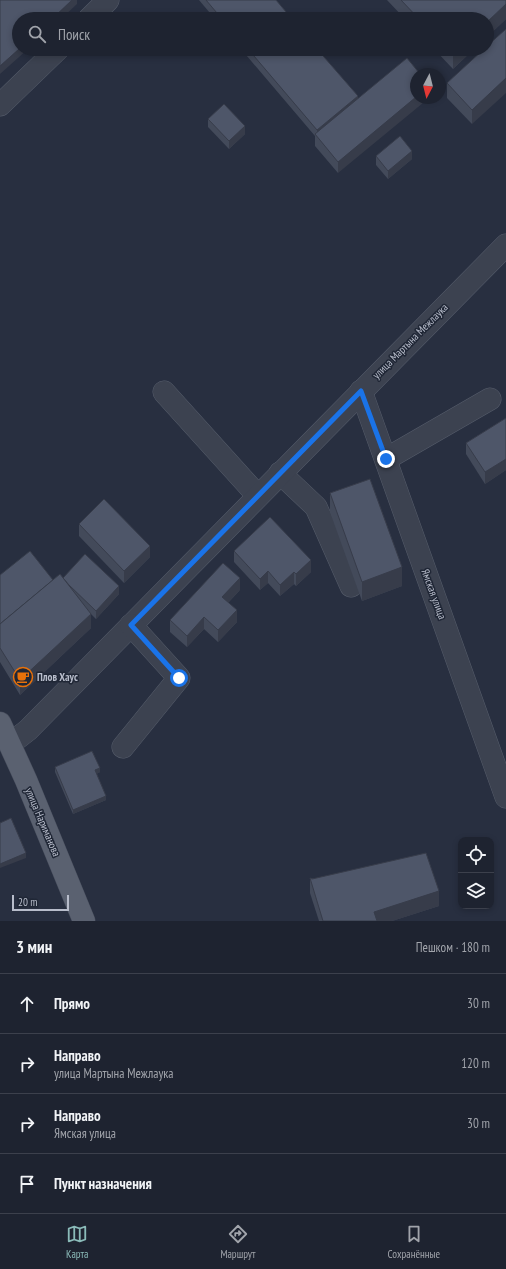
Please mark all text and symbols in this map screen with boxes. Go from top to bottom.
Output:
search box [12,12,494,56]
icon: search [26,23,48,45]
text: Поиск [58,25,90,44]
north arrow [410,68,446,104]
street label: улица Мартына Межлаука [369,300,451,382]
route end [377,450,395,468]
street label: Ямская улица [418,567,450,621]
cafe icon: Плов Хаус [12,666,34,688]
route start [170,669,188,687]
place label: Плов Хаус [37,670,78,684]
street label: улица Нариманова [22,786,64,858]
map controls [458,837,494,909]
button: locate [458,837,494,873]
button: layers [458,873,494,909]
scale bar [12,893,69,912]
text: 20 m [18,895,37,909]
text: 3 мин [16,936,52,958]
text: Пешком · 180 m [416,939,490,956]
icon: ahead [16,993,38,1015]
text: Прямо [54,994,90,1013]
text: 30 m [467,995,490,1012]
text: Направо [54,1046,101,1065]
icon: right [16,1053,38,1075]
text: 120 m [461,1055,490,1072]
text: улица Мартына Межлаука [54,1065,174,1082]
text: Направо [54,1106,101,1125]
icon: right [16,1113,38,1135]
text: 30 m [467,1115,490,1132]
text: Ямская улица [54,1125,116,1142]
icon: arrive [16,1173,38,1195]
text: Пункт назначения [54,1174,152,1193]
tab: Карта [66,1223,88,1261]
tab: Маршрут [220,1223,256,1261]
tab: Сохранённые [388,1223,440,1261]

